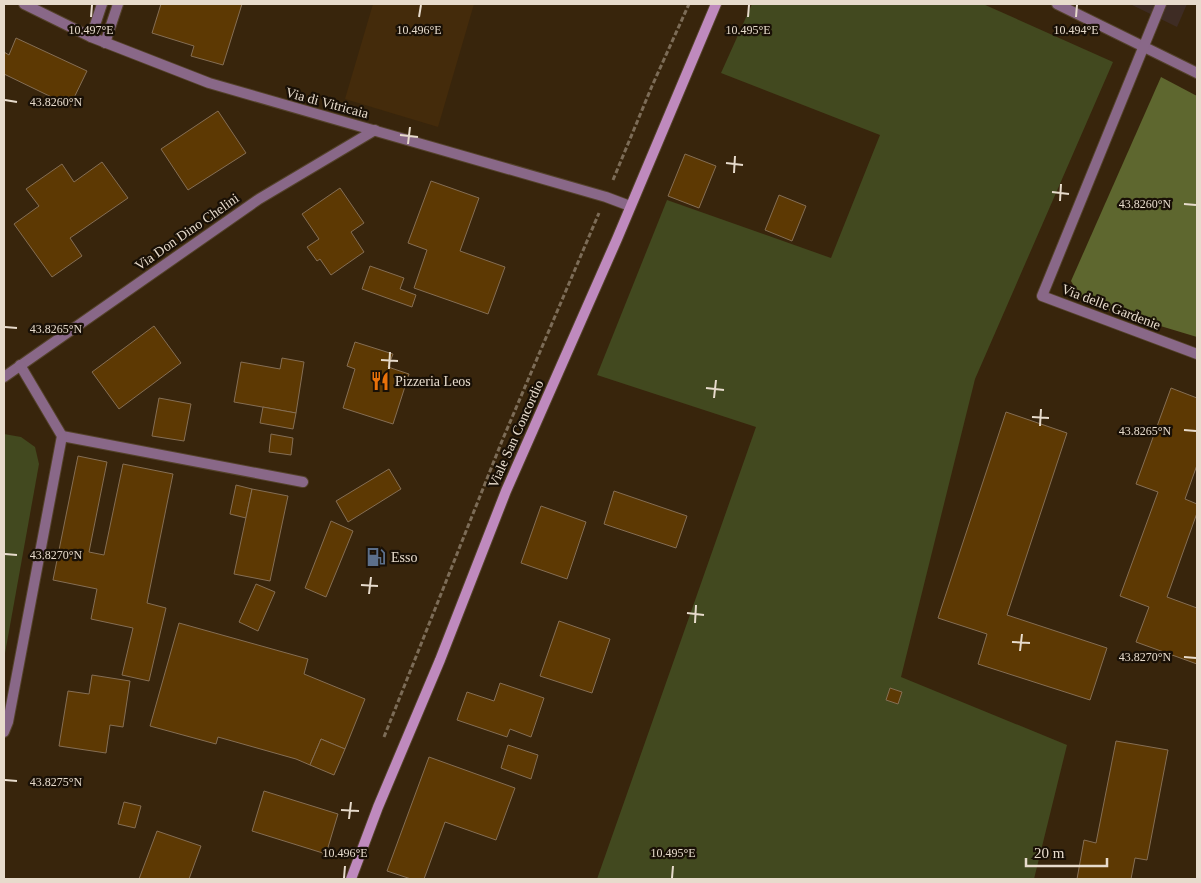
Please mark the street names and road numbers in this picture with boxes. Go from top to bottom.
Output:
street label: Via di Vitricaia [284,85,371,121]
street label: Via Don Dino Chelini [132,190,242,273]
street label: Via delle Gardenie [1059,281,1163,333]
street label: Viale San Concordio [485,378,547,490]

